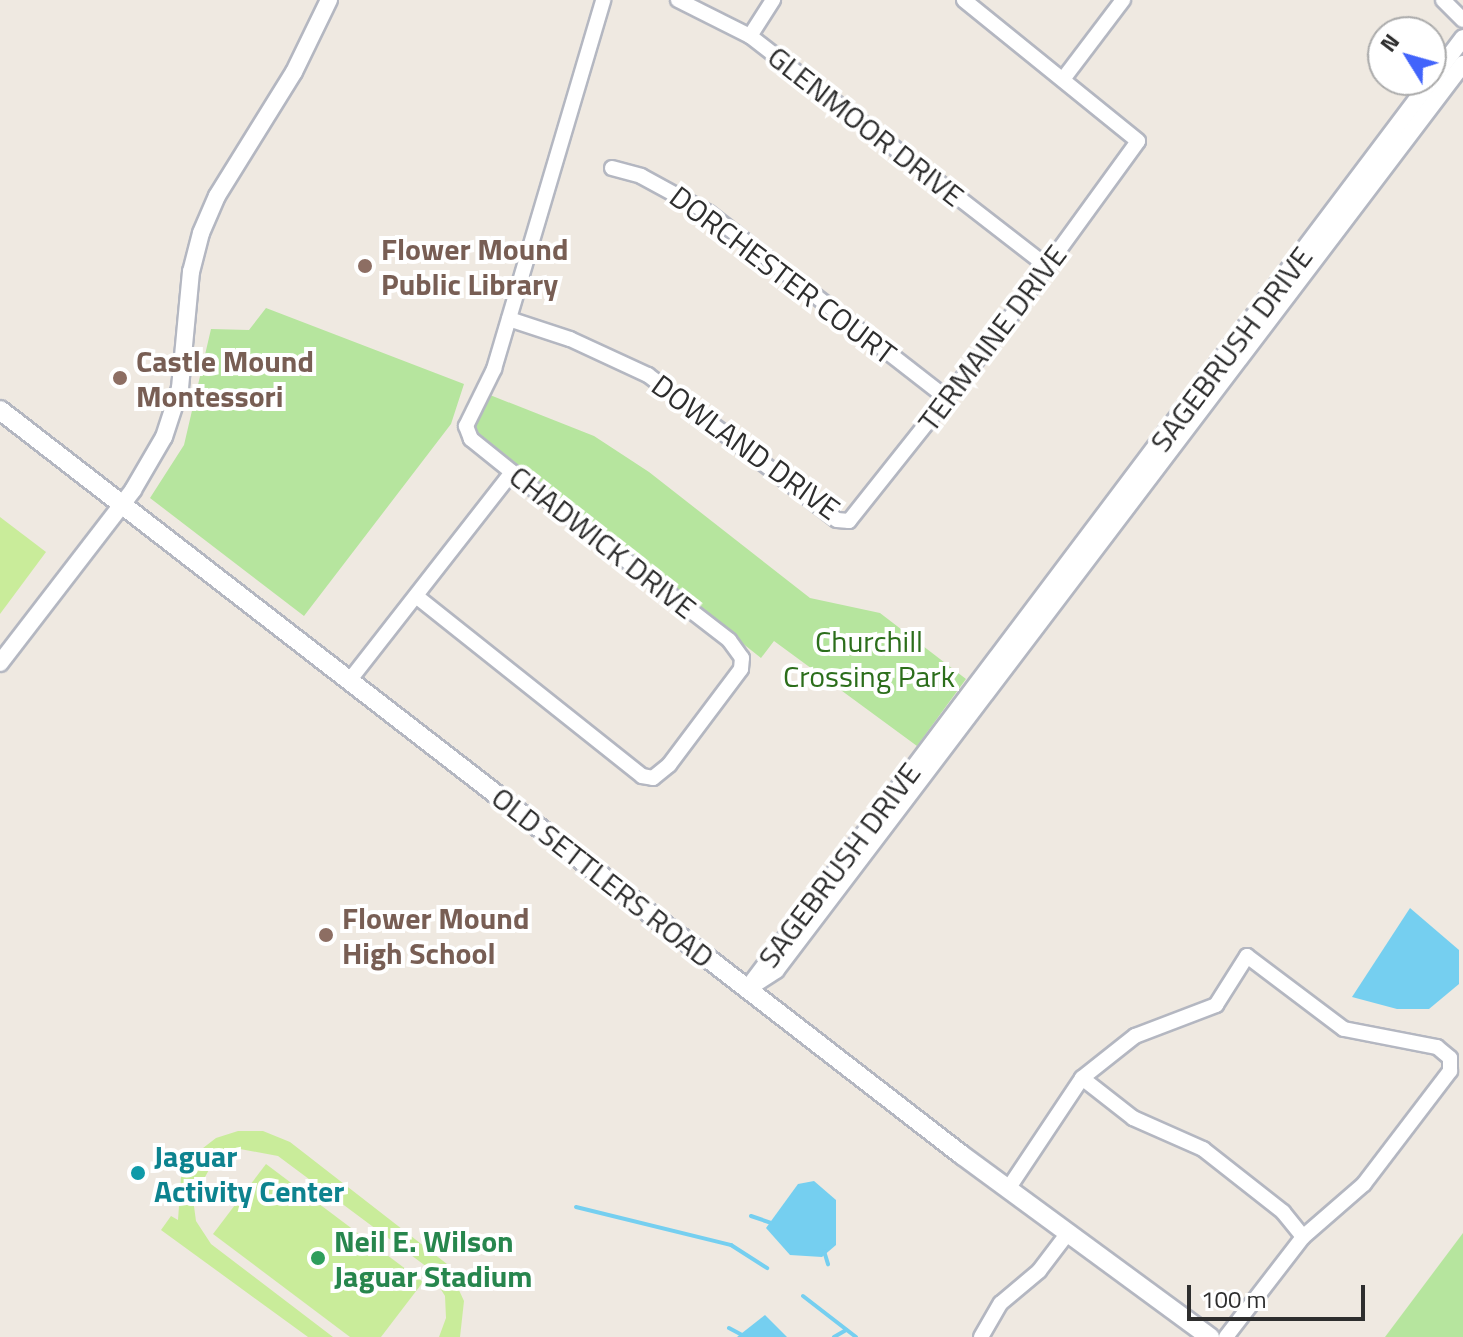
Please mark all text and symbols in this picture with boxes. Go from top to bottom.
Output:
north arrow [1367,16,1447,96]
text: N [1371,26,1408,59]
street label: GLENMOOR DRIVE [761,38,971,214]
street label: DORCHESTER COURT [663,178,903,372]
place label: Flower Mound Public Library [381,231,568,302]
street label: TERMAINE DRIVE [910,238,1074,438]
street label: SAGEBRUSH DRIVE [1142,239,1320,459]
marker: Flower Mound Public Library [356,257,374,275]
place label: Castle Mound Montessori [136,343,314,414]
street label: DOWLAND DRIVE [645,367,847,527]
marker: Castle Mound Montessori [111,369,129,387]
street label: CHADWICK DRIVE [503,458,703,626]
park label: Churchill Crossing Park [783,623,955,694]
street label: SAGEBRUSH DRIVE [750,755,928,975]
street label: OLD SETTLERS ROAD [485,779,721,975]
place label: Flower Mound High School [342,900,529,970]
marker: Flower Mound High School [317,926,335,944]
place label: Jaguar Activity Center [154,1138,344,1208]
marker: Jaguar Activity Center [129,1164,147,1182]
place label: Neil E. Wilson Jaguar Stadium [334,1223,532,1294]
marker: Neil E. Wilson Jaguar Stadium [309,1249,327,1267]
scale bar [1191,1269,1369,1319]
text: 100 m [1201,1281,1267,1317]

